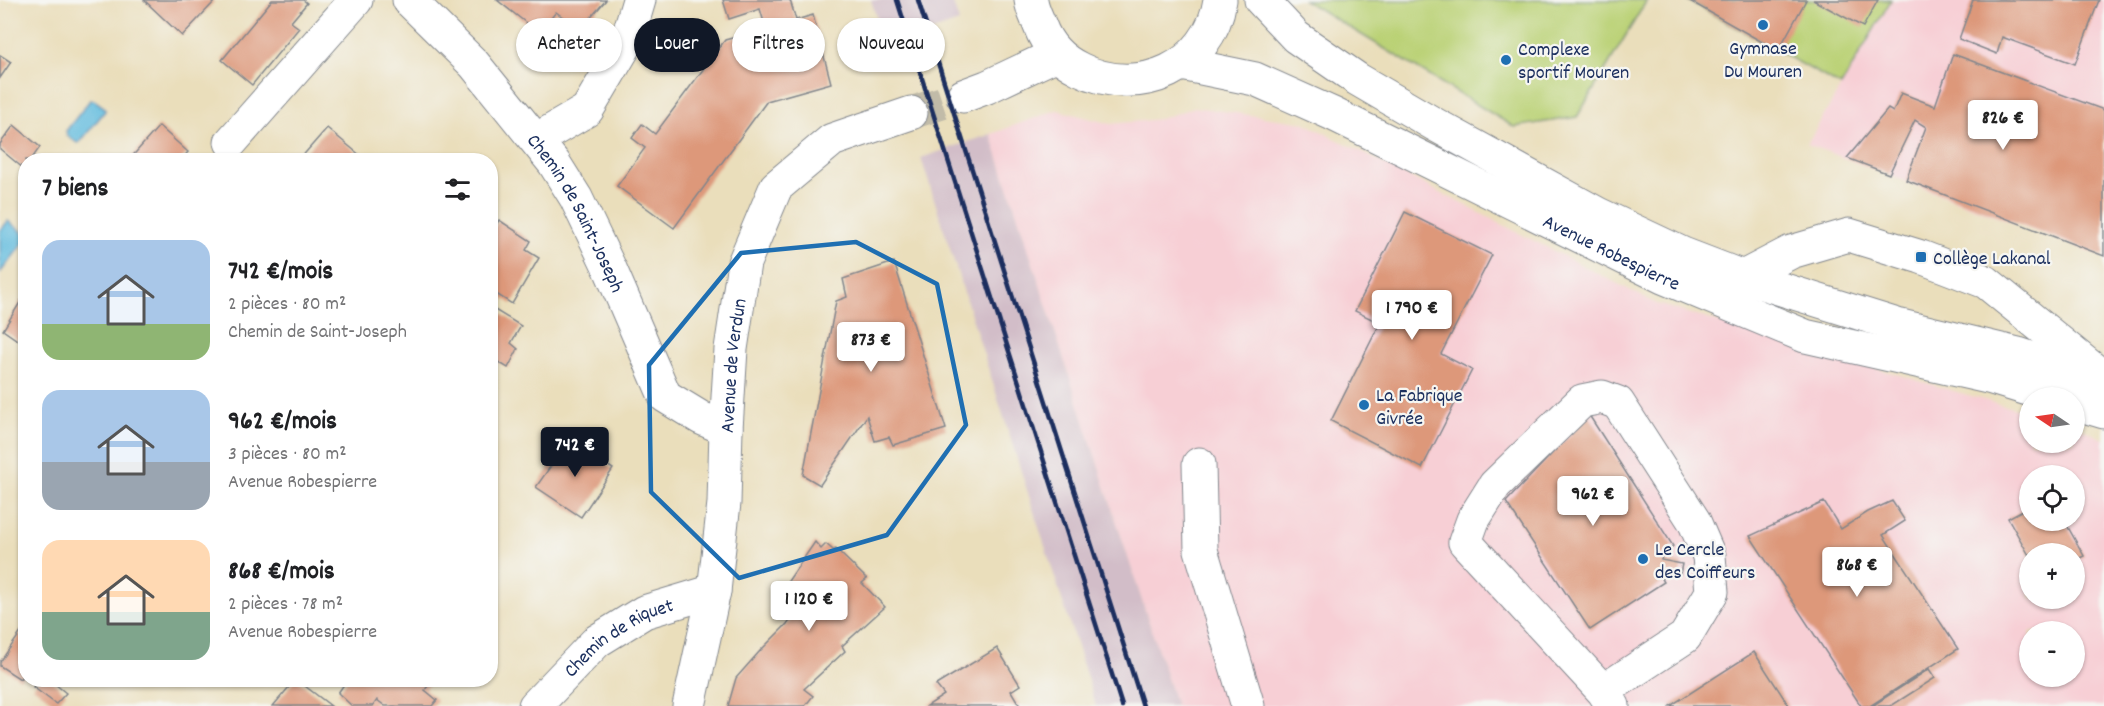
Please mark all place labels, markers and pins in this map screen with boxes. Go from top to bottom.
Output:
marker: Gymnase Du Mouren [1756,18,1770,32]
place label: Gymnase Du Mouren [1724,36,1802,87]
place label: Complexe sportif Mouren [1518,37,1629,88]
marker: Complexe sportif Mouren [1499,53,1513,67]
pin: 826 € [1961,100,2045,151]
place label: Collège Lakanal [1933,246,2051,274]
marker: Collège Lakanal [1914,250,1928,264]
pin: 1 790 € [1357,290,1467,341]
pin: 873 € [829,322,913,373]
place label: La Fabrique Givrée [1376,383,1463,434]
marker: La Fabrique Givrée [1357,398,1371,412]
pin: 742 € [533,427,617,478]
pin: 962 € [1551,476,1635,527]
place label: Le Cercle des Coiffeurs [1655,537,1755,588]
pin: 868 € [1815,547,1899,598]
marker: Le Cercle des Coiffeurs [1636,552,1650,566]
pin: 1 120 € [754,581,864,632]

